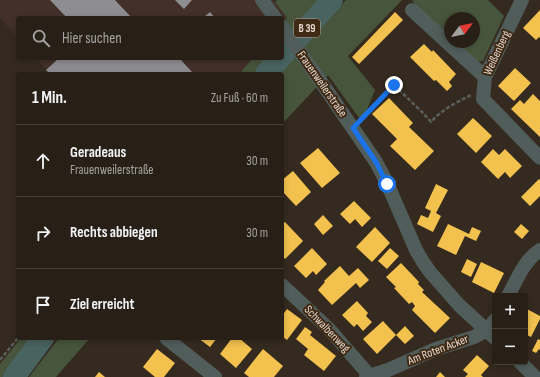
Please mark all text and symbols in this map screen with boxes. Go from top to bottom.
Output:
north arrow [444,12,480,48]
search box [16,16,284,60]
road number: B 39 [294,19,320,37]
icon: search [30,27,52,49]
street label: Weißenberg [480,28,514,78]
text: Hier suchen [62,29,122,48]
street label: Frauenweilerstraße [294,48,350,120]
route end [385,76,403,94]
text: 1 Min. [32,88,67,108]
text: Zu Fuß · 60 m [211,90,268,106]
text: Geradeaus [70,143,126,162]
icon: ahead [32,150,54,172]
text: 30 m [246,153,268,169]
text: Frauenweilerstraße [70,162,154,178]
route start [378,175,396,193]
icon: right [32,222,54,244]
text: Rechts abbiegen [70,223,158,242]
text: 30 m [246,225,268,241]
map controls [492,293,528,365]
button: + [492,293,528,329]
icon: arrive [32,294,54,316]
text: Ziel erreicht [70,295,134,314]
street label: Schwalbenweg [301,302,353,356]
button: − [492,329,528,365]
street label: Am Roten Acker [405,331,471,369]

